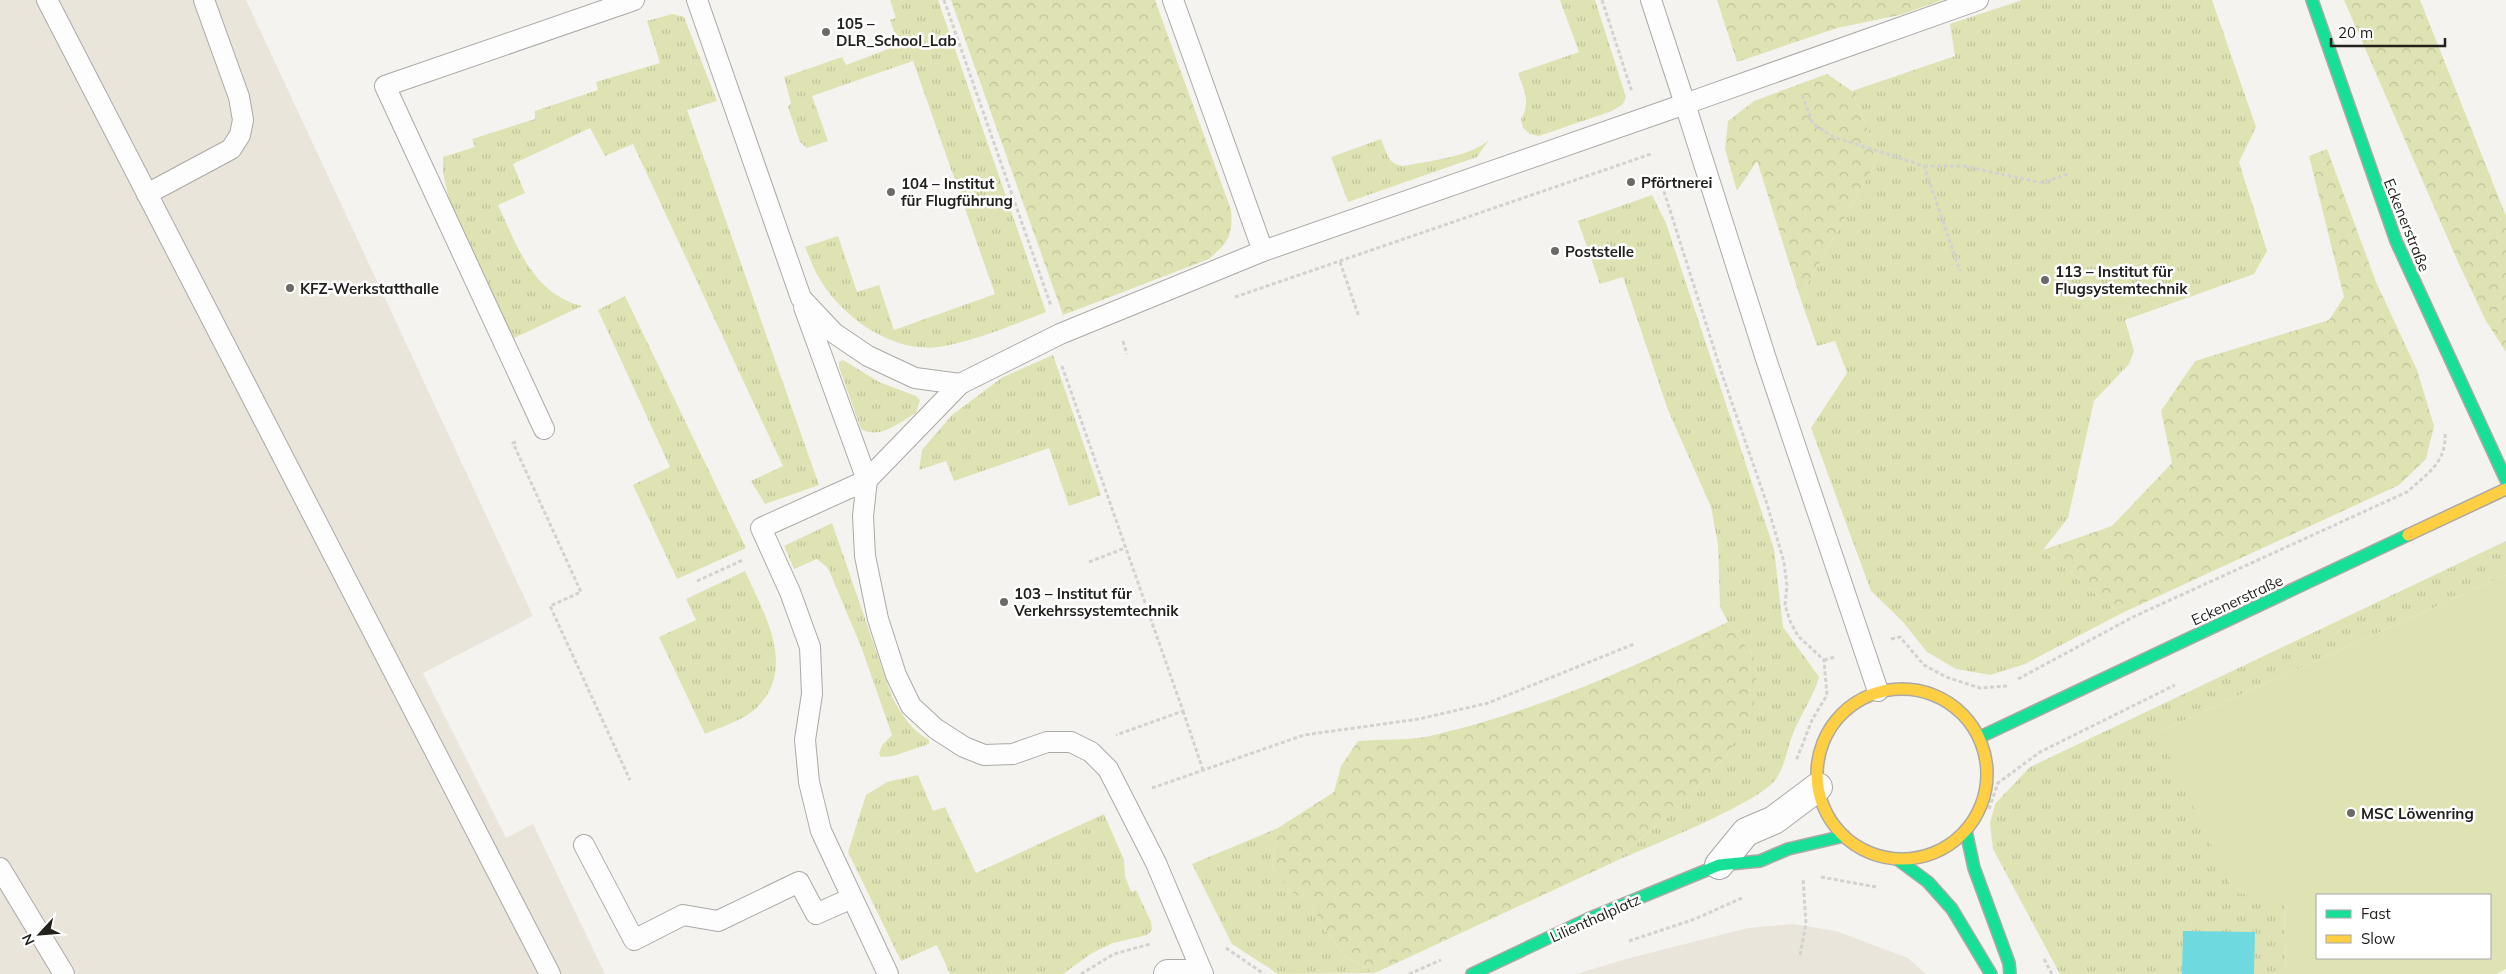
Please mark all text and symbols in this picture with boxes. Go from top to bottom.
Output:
place label: 105 – DLR_School_Lab [836,14,957,50]
scale bar [2331,15,2445,47]
text: 20 m [2338,23,2373,42]
marker: 105 – DLR_School_Lab [820,26,832,38]
place label: Pförtnerei [1641,173,1712,192]
place label: 104 – Institut für Flugführung [901,174,1013,210]
marker: Pförtnerei [1625,176,1637,188]
street label: Eckenerstraße [2380,176,2434,274]
marker: 104 – Institut für Flugführung [885,186,897,198]
place label: Poststelle [1565,242,1634,261]
marker: Poststelle [1549,245,1561,257]
place label: 113 – Institut für Flugsystemtechnik [2055,262,2188,298]
marker: 113 – Institut für Flugsystemtechnik [2039,274,2051,286]
place label: KFZ-Werkstatthalle [300,279,439,298]
marker: KFZ-Werkstatthalle [284,282,296,294]
street label: Eckenerstraße [2188,571,2286,629]
place label: 103 – Institut für Verkehrssystemtechnik [1013,584,1179,620]
marker: 103 – Institut für Verkehrssystemtechnik [998,596,1010,608]
place label: MSC Löwenring [2361,804,2474,823]
marker: MSC Löwenring [2345,807,2357,819]
street label: Lilienthalplatz [1547,889,1643,946]
legend [2316,894,2491,959]
text: Fast [2361,904,2391,923]
north arrow [15,909,65,959]
text: Slow [2361,929,2395,948]
text: N [18,931,39,948]

